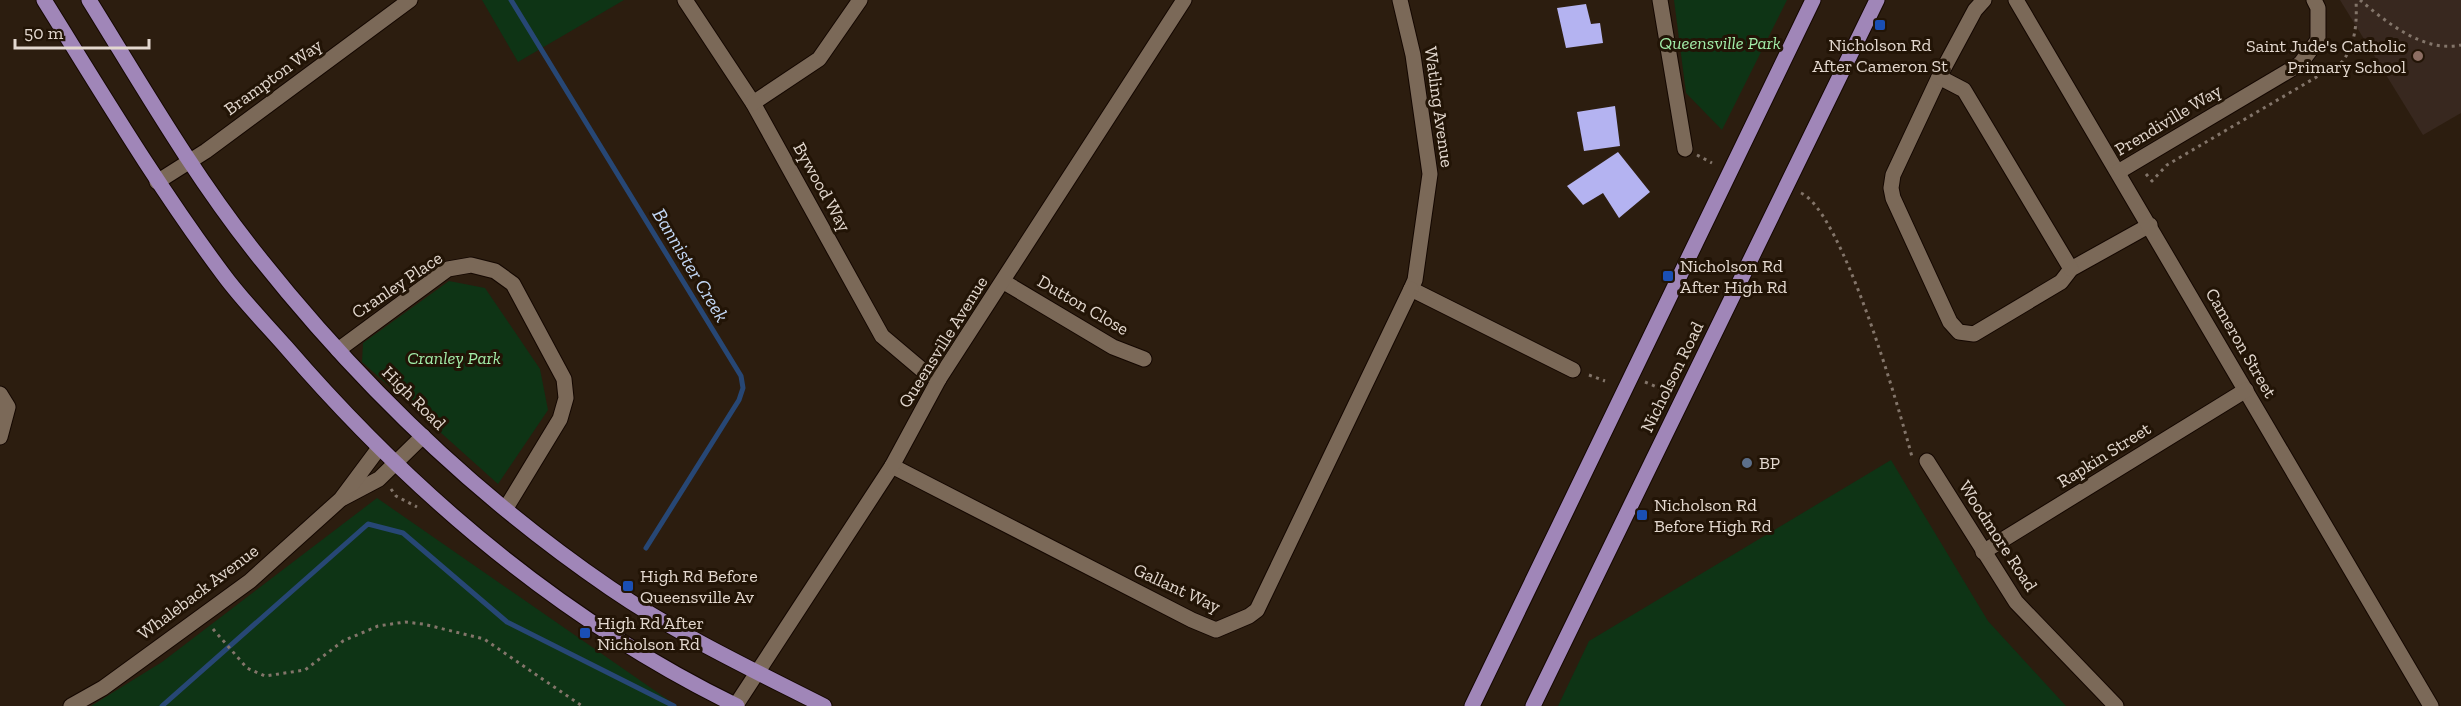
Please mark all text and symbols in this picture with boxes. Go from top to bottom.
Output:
scale bar [15,12,148,50]
marker: Nicholson Rd After Cameron St [1873,18,1887,32]
text: 50 m [24,22,64,44]
park label: Queensville Park [1659,32,1781,54]
street label: Brampton Way [220,34,327,120]
place label: Nicholson Rd After Cameron St [1812,34,1948,77]
place label: Saint Jude's Catholic Primary School [2246,35,2406,78]
street label: Watling Avenue [1420,45,1458,169]
marker: Saint Jude's Catholic Primary School [2411,49,2425,63]
street label: Prendiville Way [2111,79,2226,160]
street label: Bywood Way [788,138,856,236]
water label: Bannister Creek [648,204,734,326]
street label: Cranley Place [348,247,446,323]
place label: Nicholson Rd After High Rd [1680,255,1787,298]
marker: Nicholson Rd After High Rd [1661,269,1675,283]
street label: Dutton Close [1033,270,1133,340]
street label: Queensville Avenue [894,272,992,412]
street label: Cameron Street [2201,284,2281,402]
street label: Nicholson Road [1636,318,1708,436]
park label: Cranley Park [407,347,501,369]
street label: High Road [378,362,451,435]
street label: Rapkin Street [2053,417,2155,492]
place label: BP [1759,452,1780,474]
marker: BP [1740,456,1754,470]
street label: Woodmore Road [1954,476,2042,596]
place label: Nicholson Rd Before High Rd [1654,494,1772,537]
marker: Nicholson Rd Before High Rd [1635,508,1649,522]
street label: Whaleback Avenue [133,539,263,645]
street label: Gallant Way [1130,558,1225,618]
place label: High Rd Before Queensville Av [640,565,758,608]
marker: High Rd Before Queensville Av [621,579,635,593]
place label: High Rd After Nicholson Rd [597,612,704,655]
marker: High Rd After Nicholson Rd [578,626,592,640]

